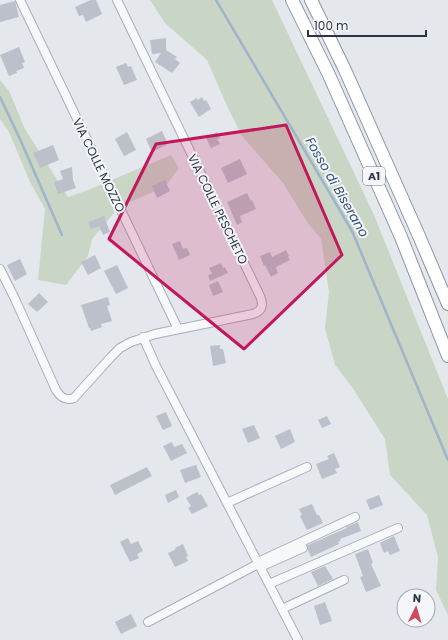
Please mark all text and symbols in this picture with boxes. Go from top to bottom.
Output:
scale bar [308,12,426,38]
text: 100 m [314,17,348,34]
street label: VIA COLLE MOZZO [69,115,129,215]
water label: Fosso di Biserano [301,133,373,241]
street label: VIA COLLE PESCHETO [184,151,252,267]
road number: A1 [363,167,385,185]
north arrow [396,588,436,628]
text: N [412,590,422,606]

